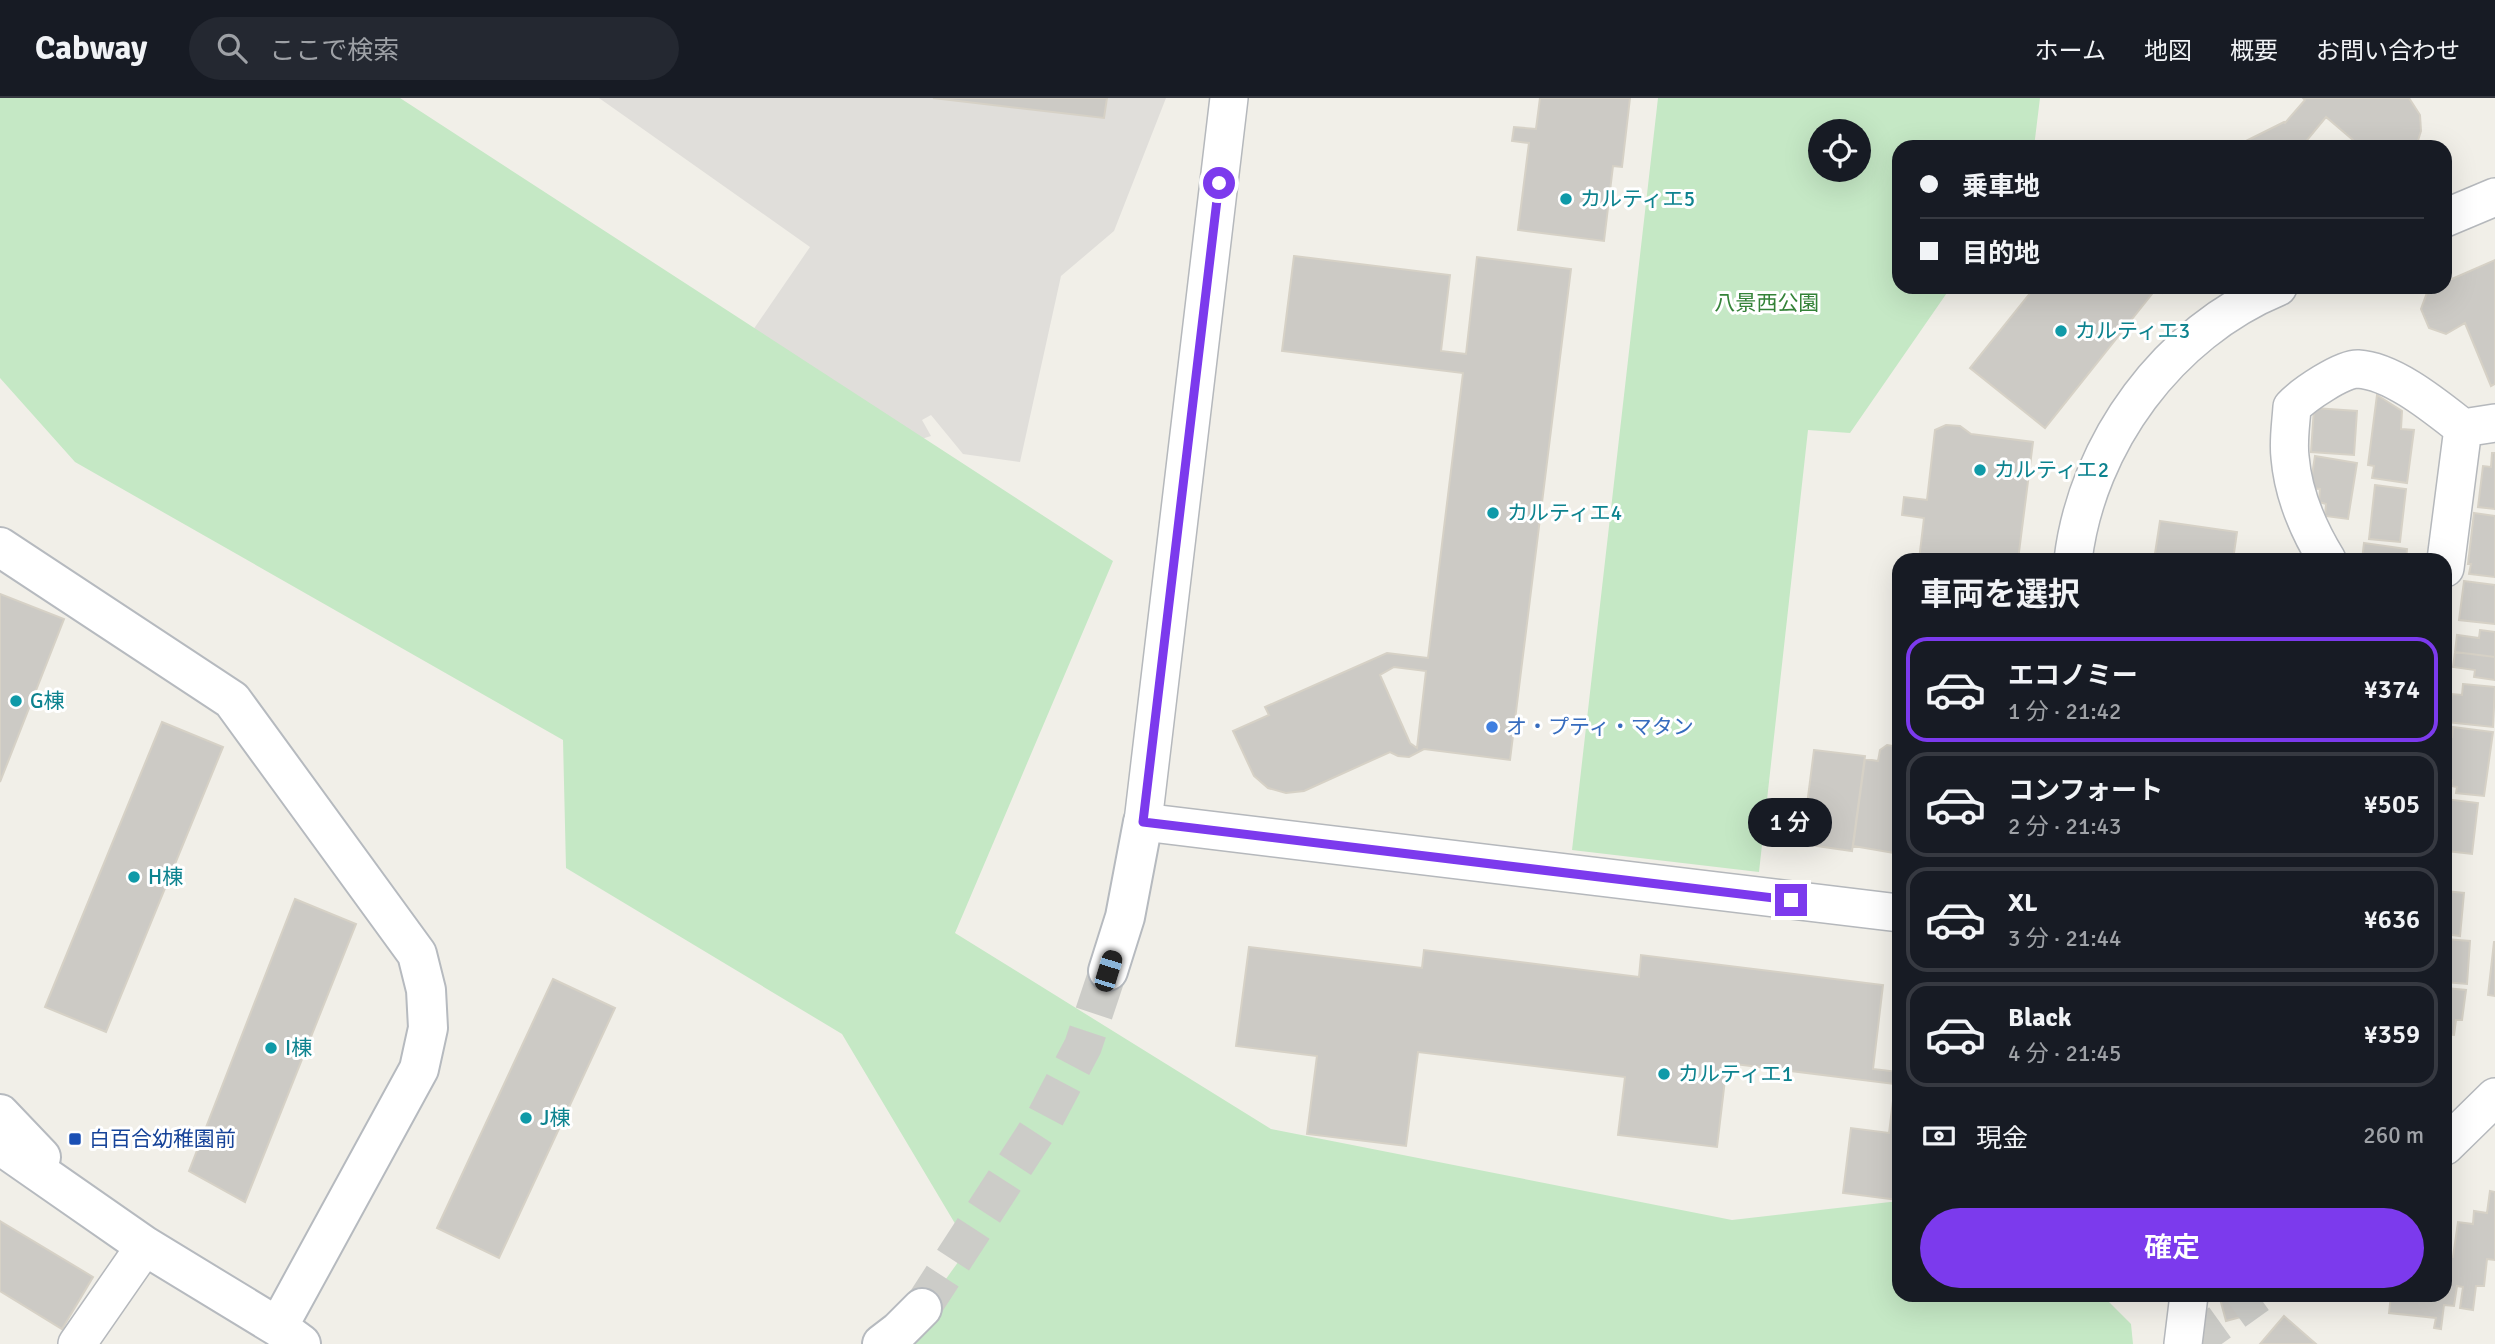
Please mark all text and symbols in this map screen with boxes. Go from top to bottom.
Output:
search box [189,17,679,80]
text: Cabway [35,28,147,69]
icon: search [213,29,251,67]
text: ここで検索 [269,35,399,67]
text: ホーム [2035,36,2106,66]
text: 地図 [2144,36,2192,66]
text: 概要 [2230,36,2278,66]
text: お問い合わせ [2316,36,2460,66]
map controls [1808,119,1871,182]
button: locate [1808,119,1871,182]
route start [1203,167,1235,199]
text: 乗車地 [1962,171,2040,203]
place label: カルティエ5 [1580,186,1695,212]
marker: カルティエ5 [1558,191,1574,207]
text: 目的地 [1962,238,2040,270]
park label: 八景西公園 [1715,290,1820,316]
place label: カルティエ3 [2075,318,2190,344]
marker: カルティエ3 [2053,323,2069,339]
place label: カルティエ2 [1994,457,2109,483]
marker: カルティエ2 [1972,462,1988,478]
place label: カルティエ4 [1507,500,1622,526]
marker: カルティエ4 [1485,505,1501,521]
text: 車両を選択 [1920,575,2080,614]
icon: car [1924,658,1987,721]
text: エコノミー [2008,660,2138,692]
text: ¥374 [2364,674,2420,706]
place label: G棟 [30,688,65,714]
marker: G棟 [8,693,24,709]
text: 1 分 · 21:42 [2008,697,2121,726]
place label: オ・プティ・マタン [1506,714,1694,740]
marker: オ・プティ・マタン [1484,719,1500,735]
icon: car [1924,773,1987,836]
text: コンフォート [2008,775,2163,807]
text: ¥505 [2364,789,2420,821]
callout: 1 分 [1749,798,1833,848]
text: 1 分 [1770,808,1810,837]
text: 2 分 · 21:43 [2008,812,2121,841]
place label: H棟 [148,864,183,890]
marker: H棟 [126,869,142,885]
route end [1775,884,1807,916]
text: XL [2008,887,2038,919]
icon: car [1924,888,1987,951]
text: ¥636 [2364,904,2420,936]
text: 3 分 · 21:44 [2008,924,2121,953]
car [1092,948,1125,994]
text: Black [2008,1002,2071,1034]
icon: car [1924,1003,1987,1066]
text: ¥359 [2364,1019,2420,1051]
place label: I棟 [285,1035,312,1061]
text: 4 分 · 21:45 [2008,1039,2121,1068]
marker: I棟 [263,1040,279,1056]
place label: カルティエ1 [1678,1061,1793,1087]
marker: カルティエ1 [1656,1066,1672,1082]
place label: J棟 [540,1105,570,1131]
marker: J棟 [518,1110,534,1126]
icon: cash [1920,1117,1958,1155]
text: 260 m [2363,1121,2424,1150]
text: 現金 [1976,1123,2028,1155]
place label: 白百合幼稚園前 [89,1126,236,1152]
marker: 白百合幼稚園前 [67,1131,83,1147]
button: 確定 [1920,1208,2424,1288]

